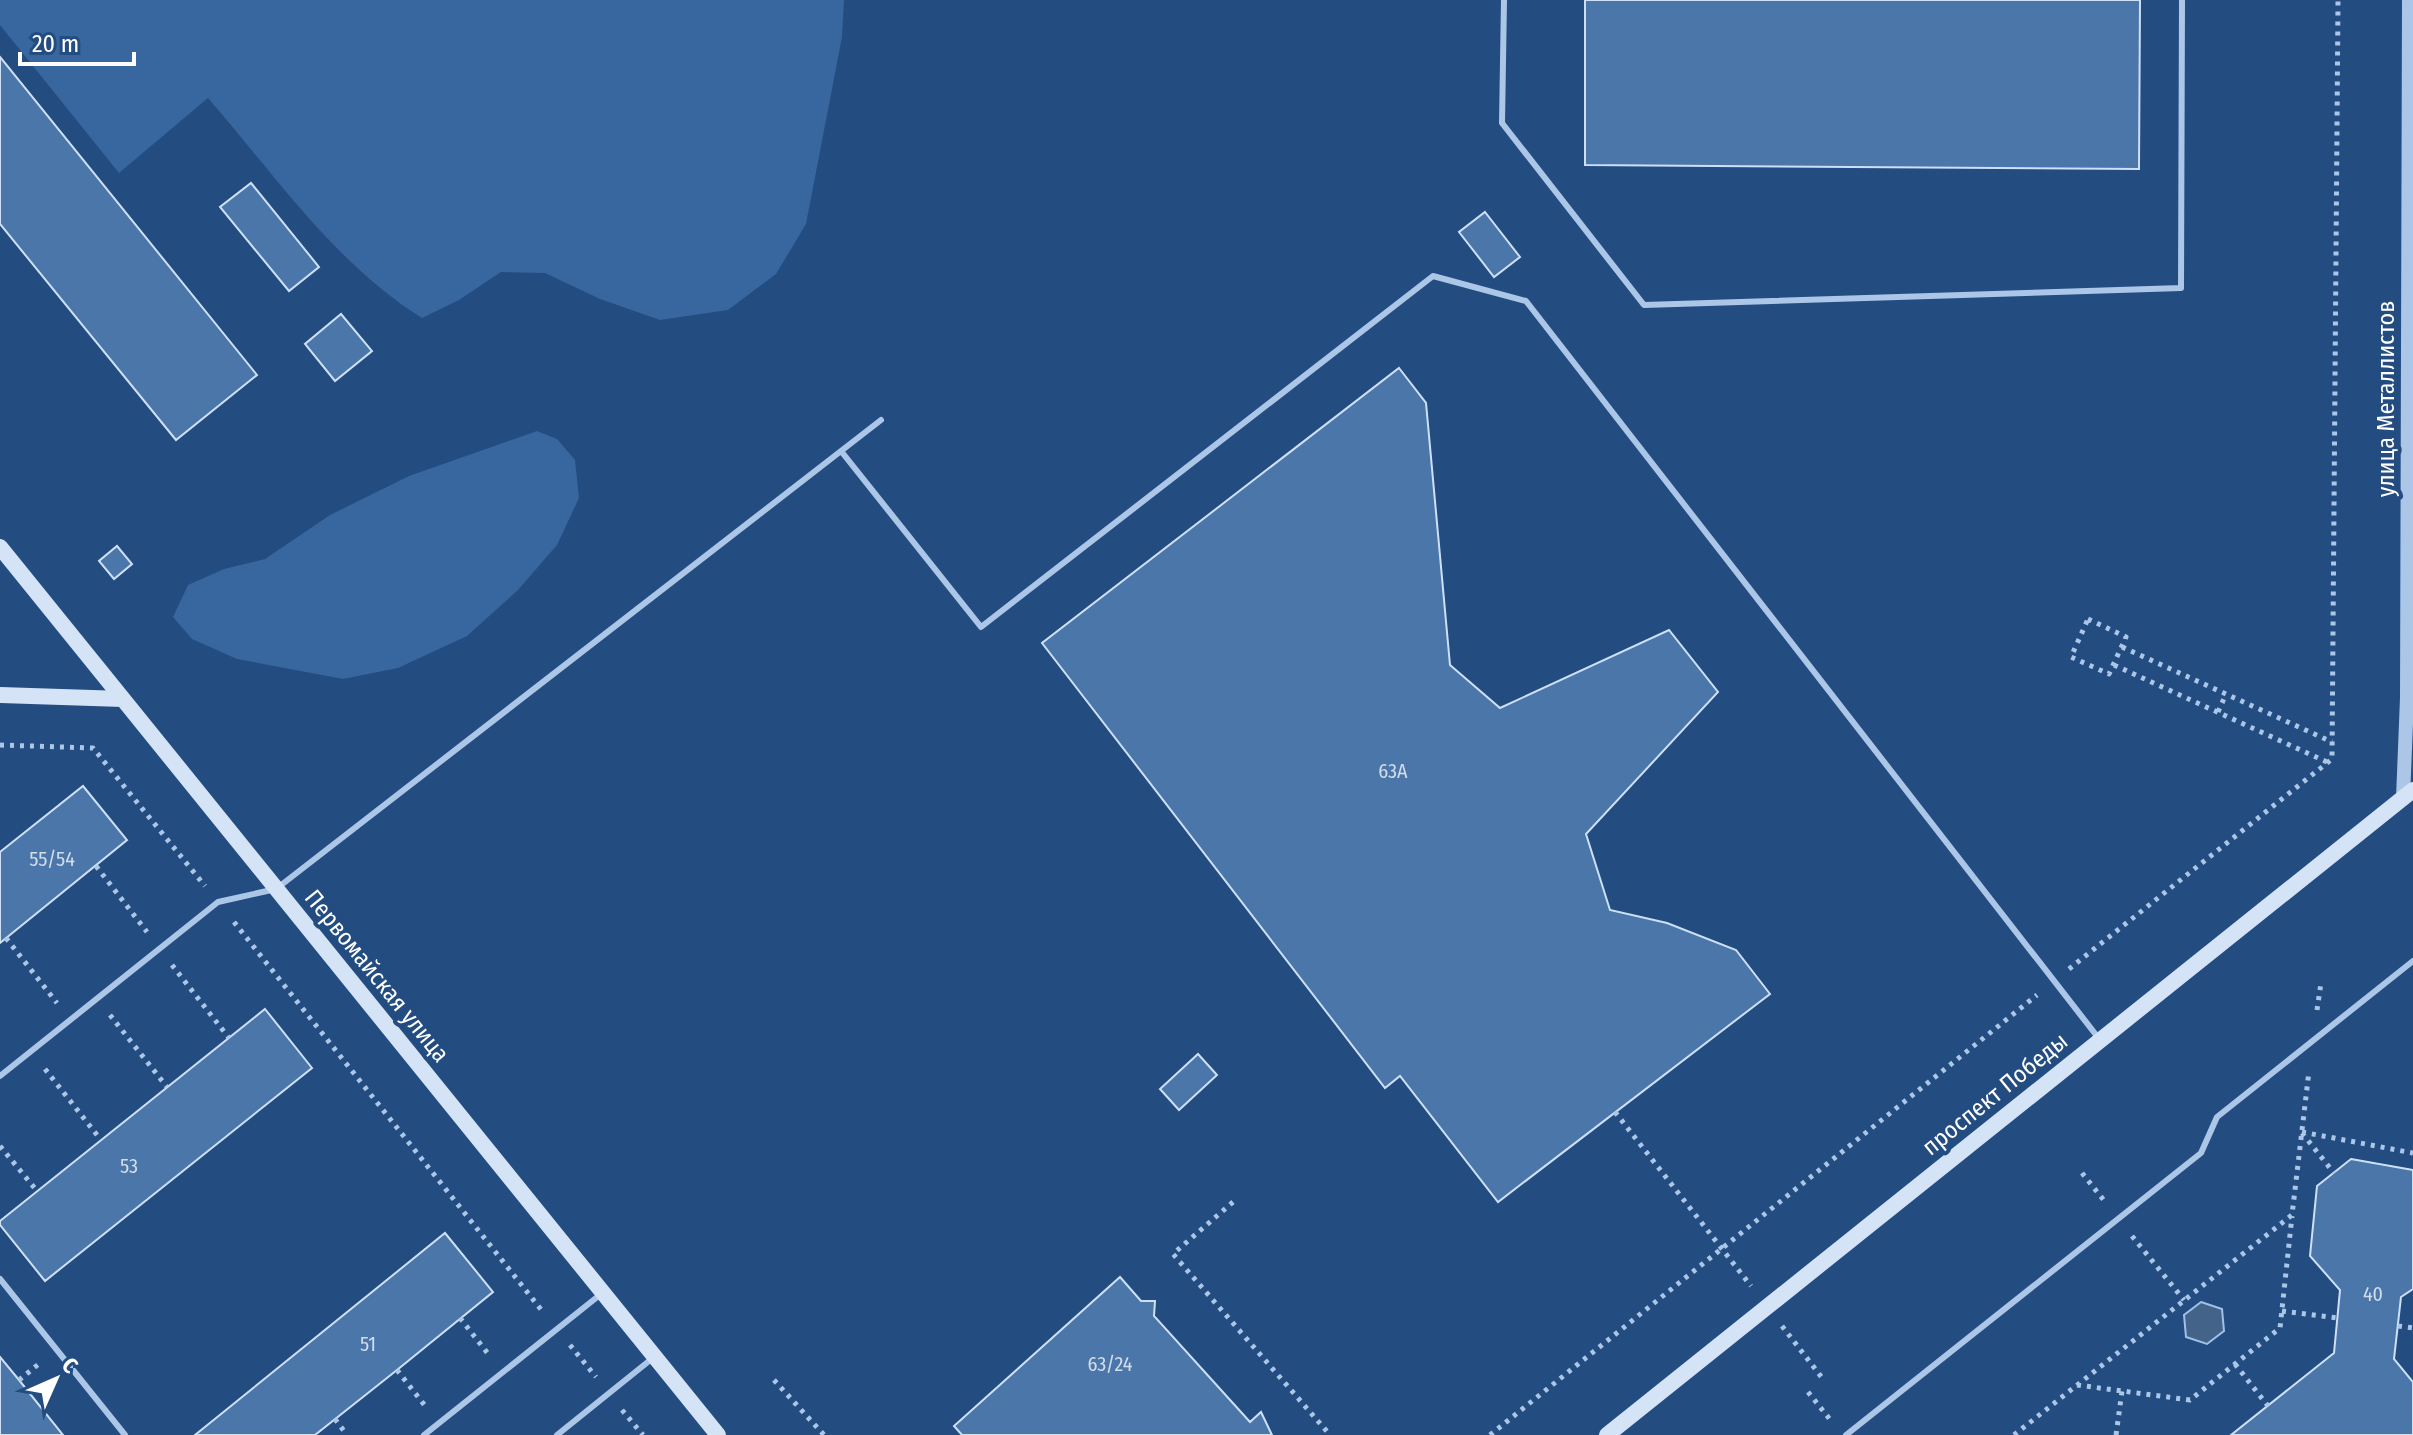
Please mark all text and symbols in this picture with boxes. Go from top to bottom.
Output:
scale bar [20,16,134,66]
text: 20 m [32,30,79,58]
street label: улица Металлистов [2372,301,2400,497]
house number: 63А [1378,759,1408,783]
house number: 55/54 [29,847,75,871]
street label: Первомайская улица [299,884,455,1068]
street label: проспект Победы [1917,1027,2073,1161]
house number: 53 [120,1154,138,1178]
house number: 40 [2363,1282,2383,1306]
house number: 51 [360,1332,376,1356]
north arrow [16,1339,96,1419]
text: С [56,1352,84,1379]
house number: 63/24 [1087,1352,1133,1376]

